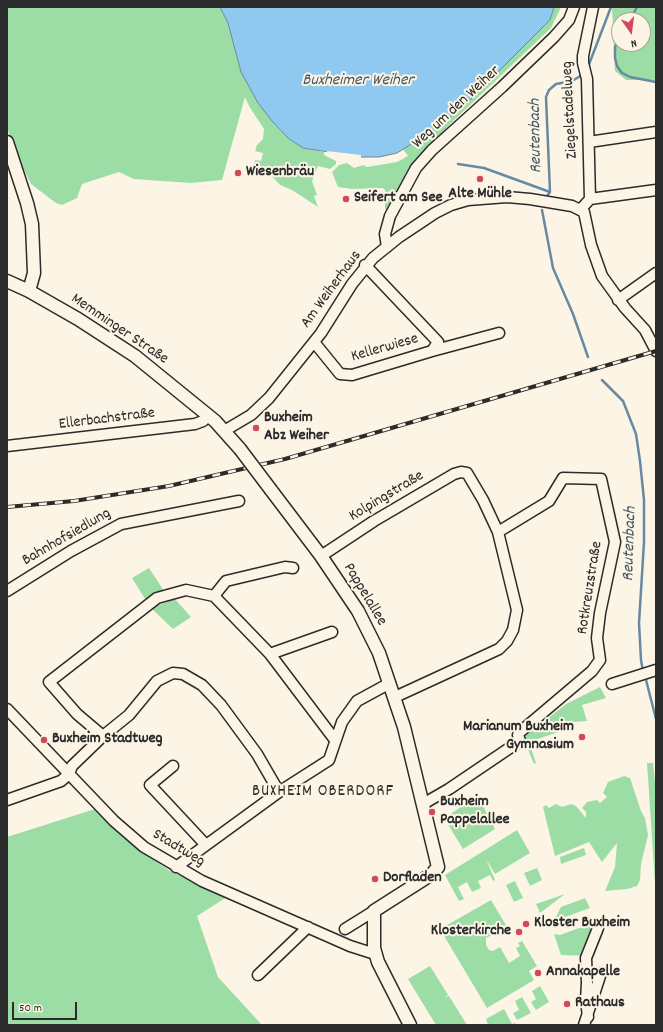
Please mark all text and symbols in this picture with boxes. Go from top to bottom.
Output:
north arrow [611,12,651,52]
text: N [629,34,638,51]
street label: Ziegelstadelweg [559,61,583,159]
street label: Weg um den Weiher [409,62,505,154]
water label: Buxheimer Weiher [302,72,414,92]
water label: Reutenbach [526,99,548,173]
place label: Wiesenbräu [246,163,314,183]
marker: Wiesenbräu [233,168,243,178]
marker: Alte Mühle [475,174,485,184]
place label: Alte Mühle [448,185,512,205]
place label: Seifert am See [354,189,442,209]
marker: Seifert am See [341,194,351,204]
street label: Am Weiherhaus [297,247,367,333]
street label: Memminger Straße [67,290,171,370]
street label: Kellerwiese [349,330,421,368]
street label: Ellerbachstraße [58,405,156,435]
place label: Buxheim Abz Weiher [264,409,329,447]
marker: Buxheim Abz Weiher [251,423,261,433]
street label: Kolpingstraße [346,467,428,527]
street label: Bahnhofsiedlung [19,505,115,571]
water label: Reutenbach [620,506,642,582]
street label: Rotkreuzstraße [574,540,608,636]
street label: Pappelallee [338,560,390,630]
place label: Marianum Buxheim Gymnasium [463,718,574,756]
place label: Buxheim Stadtweg [52,730,163,750]
marker: Marianum Buxheim Gymnasium [577,732,587,742]
marker: Buxheim Stadtweg [39,735,49,745]
district label: BUXHEIM OBERDORF [252,783,394,803]
place label: Buxheim Pappelallee [440,793,510,831]
marker: Buxheim Pappelallee [427,807,437,817]
street label: Stadtweg [148,826,208,872]
place label: Dorfladen [383,869,442,889]
marker: Dorfladen [370,874,380,884]
place label: Kloster Buxheim [534,914,630,934]
marker: Kloster Buxheim [521,919,531,929]
place label: Klosterkirche [431,922,511,942]
marker: Klosterkirche [514,927,524,937]
place label: Annakapelle [546,963,620,983]
marker: Annakapelle [533,968,543,978]
scale bar [14,994,79,1020]
place label: Rathaus [575,994,625,1014]
marker: Rathaus [562,999,572,1009]
text: 50 m [19,1000,42,1017]

